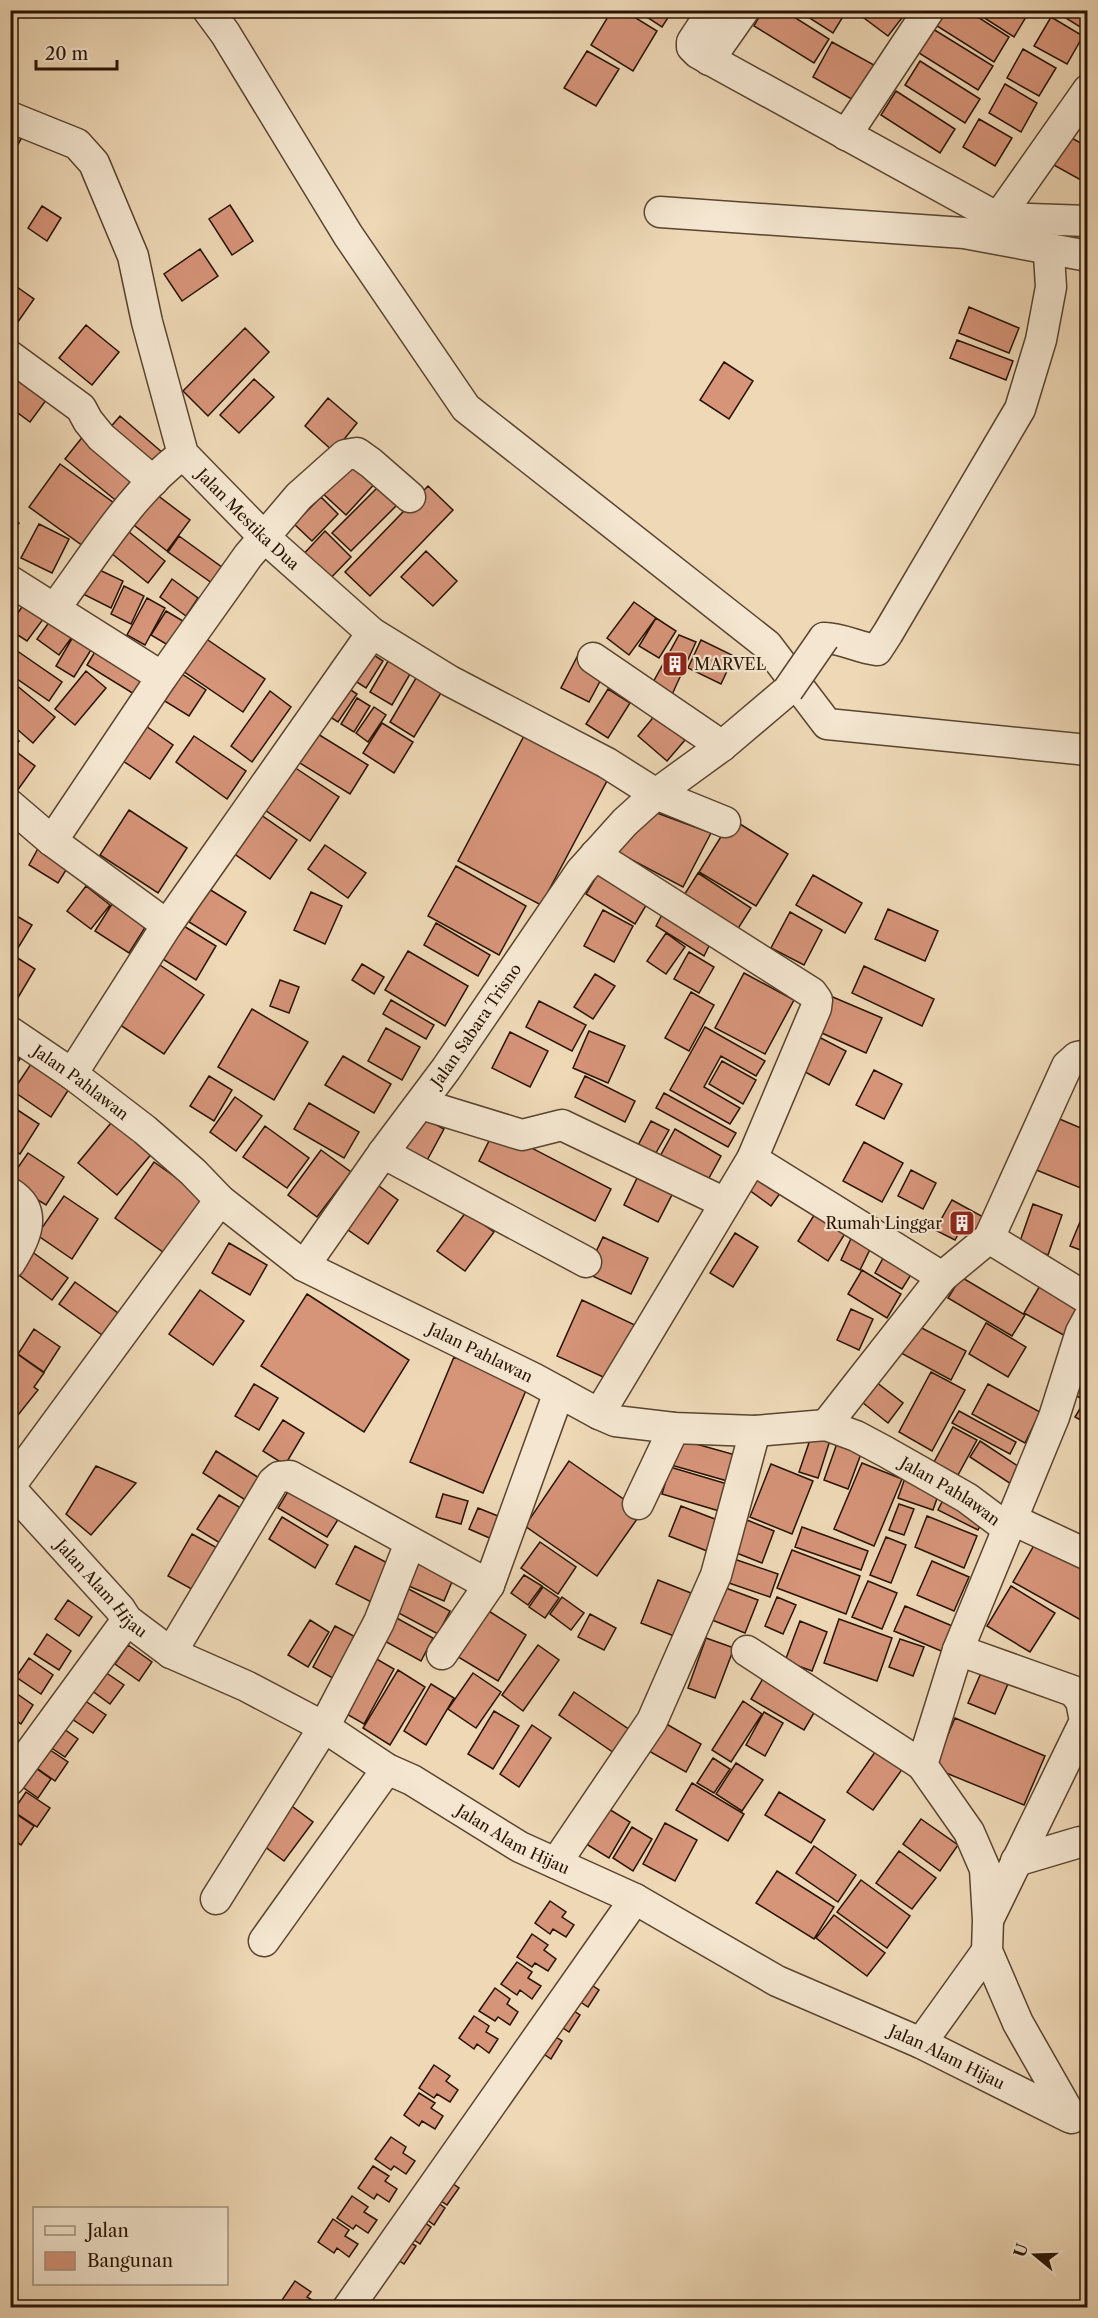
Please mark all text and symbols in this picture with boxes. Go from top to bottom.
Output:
scale bar [36,33,117,71]
text: 20 m [45,43,89,65]
street label: Jalan Mestika Dua [190,462,304,574]
building icon: MARVEL [660,649,690,679]
place label: MARVEL [694,654,767,674]
street label: Jalan Sabara Trisno [424,959,525,1093]
street label: Jalan Pahlawan [27,1039,133,1124]
building icon: Rumah Linggar [947,1208,977,1238]
place label: Rumah Linggar [826,1213,942,1233]
street label: Jalan Pahlawan [422,1317,536,1386]
street label: Jalan Pahlawan [894,1451,1004,1530]
street label: Jalan Alam Hijau [50,1533,151,1642]
street label: Jalan Alam Hijau [450,1798,573,1878]
street label: Jalan Alam Hijau [883,2019,1008,2093]
legend [33,2207,228,2285]
text: Jalan [84,2220,129,2242]
north arrow [1005,2225,1065,2285]
text: U [1009,2241,1032,2260]
text: Bangunan [87,2250,173,2272]

